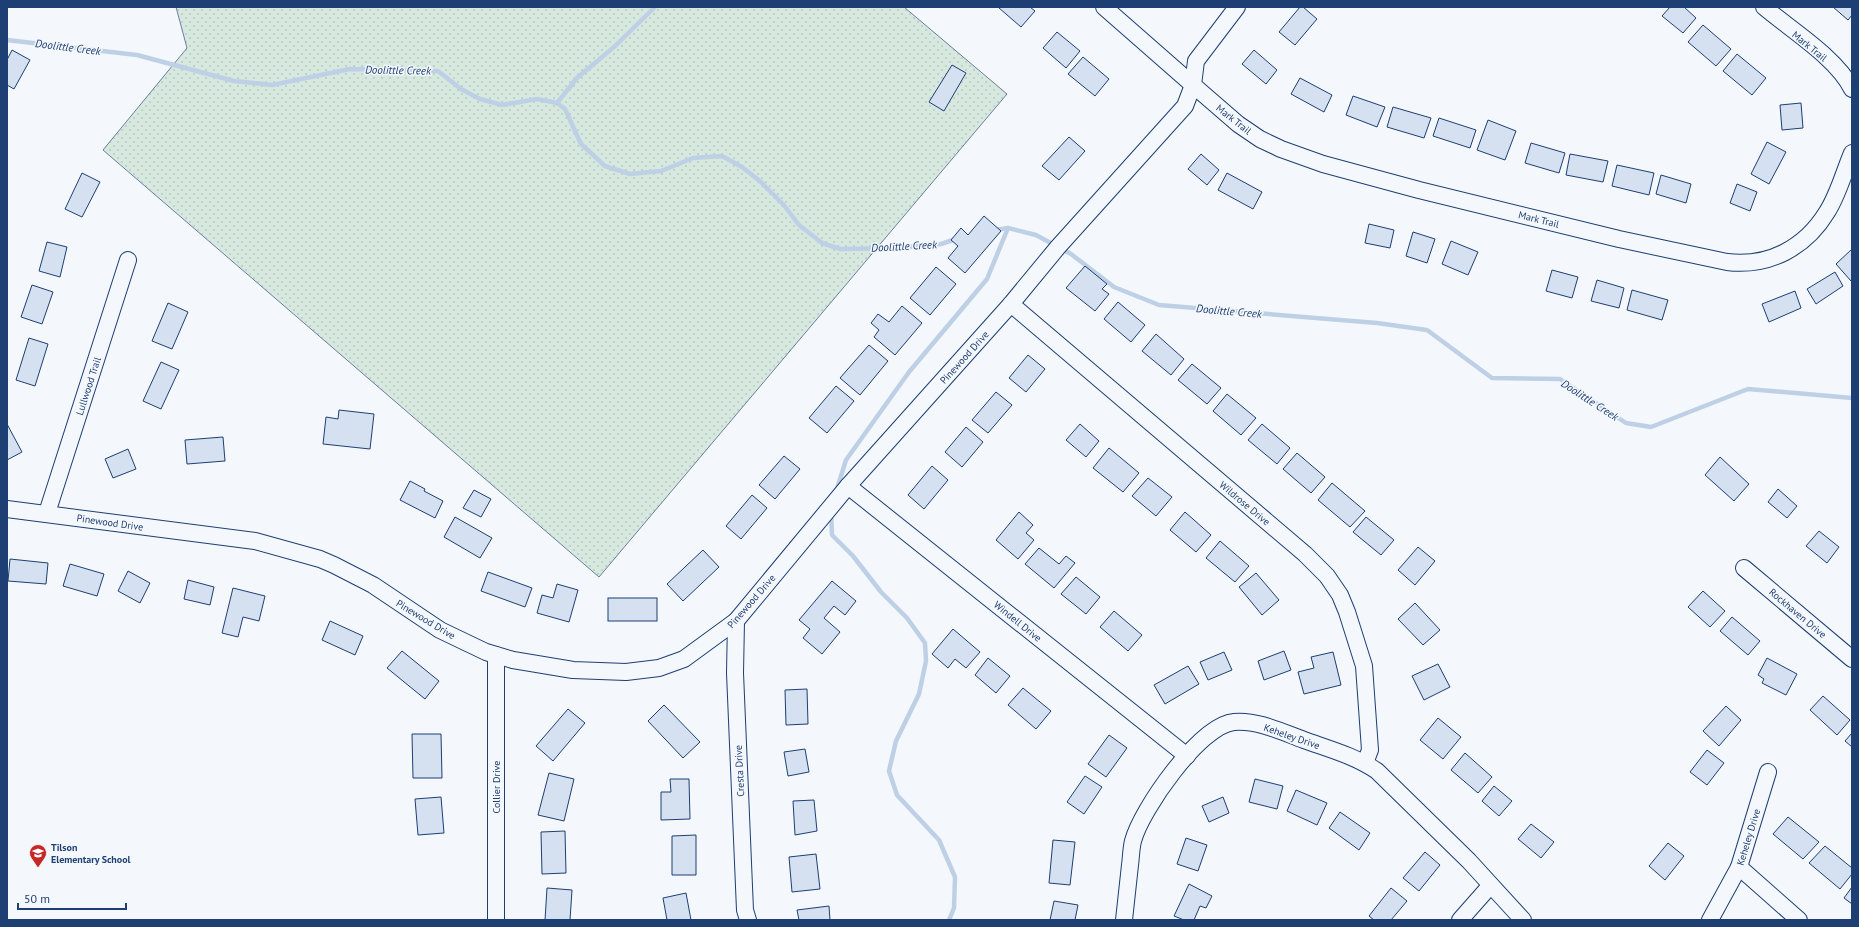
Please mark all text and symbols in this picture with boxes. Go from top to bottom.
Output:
street label: Mark Trail [1789,28,1830,65]
water label: Doolittle Creek [34,36,103,58]
water label: Doolittle Creek [365,62,432,78]
street label: Mark Trail [1213,101,1254,137]
street label: Mark Trail [1517,208,1561,231]
water label: Doolittle Creek [871,237,938,255]
water label: Doolittle Creek [1196,301,1263,321]
street label: Pinewood Drive [937,328,992,387]
street label: Lullwood Trail [73,355,104,417]
water label: Doolittle Creek [1559,376,1622,424]
street label: Wildrose Drive [1217,478,1273,528]
street label: Pinewood Drive [76,511,144,534]
street label: Pinewood Drive [724,572,778,631]
street label: Rockhaven Drive [1766,586,1829,641]
street label: Pinewood Drive [394,597,458,642]
street label: Windell Drive [991,598,1044,645]
street label: Keheley Drive [1262,721,1322,752]
street label: Cresta Drive [732,745,747,797]
street label: Collier Drive [490,761,503,813]
street label: Keheley Drive [1734,807,1763,867]
place label: Tilson Elementary School [51,841,131,866]
school or university icon: Tilson Elementary School [28,843,48,868]
scale bar [18,885,126,911]
text: 50 m [24,891,50,906]

